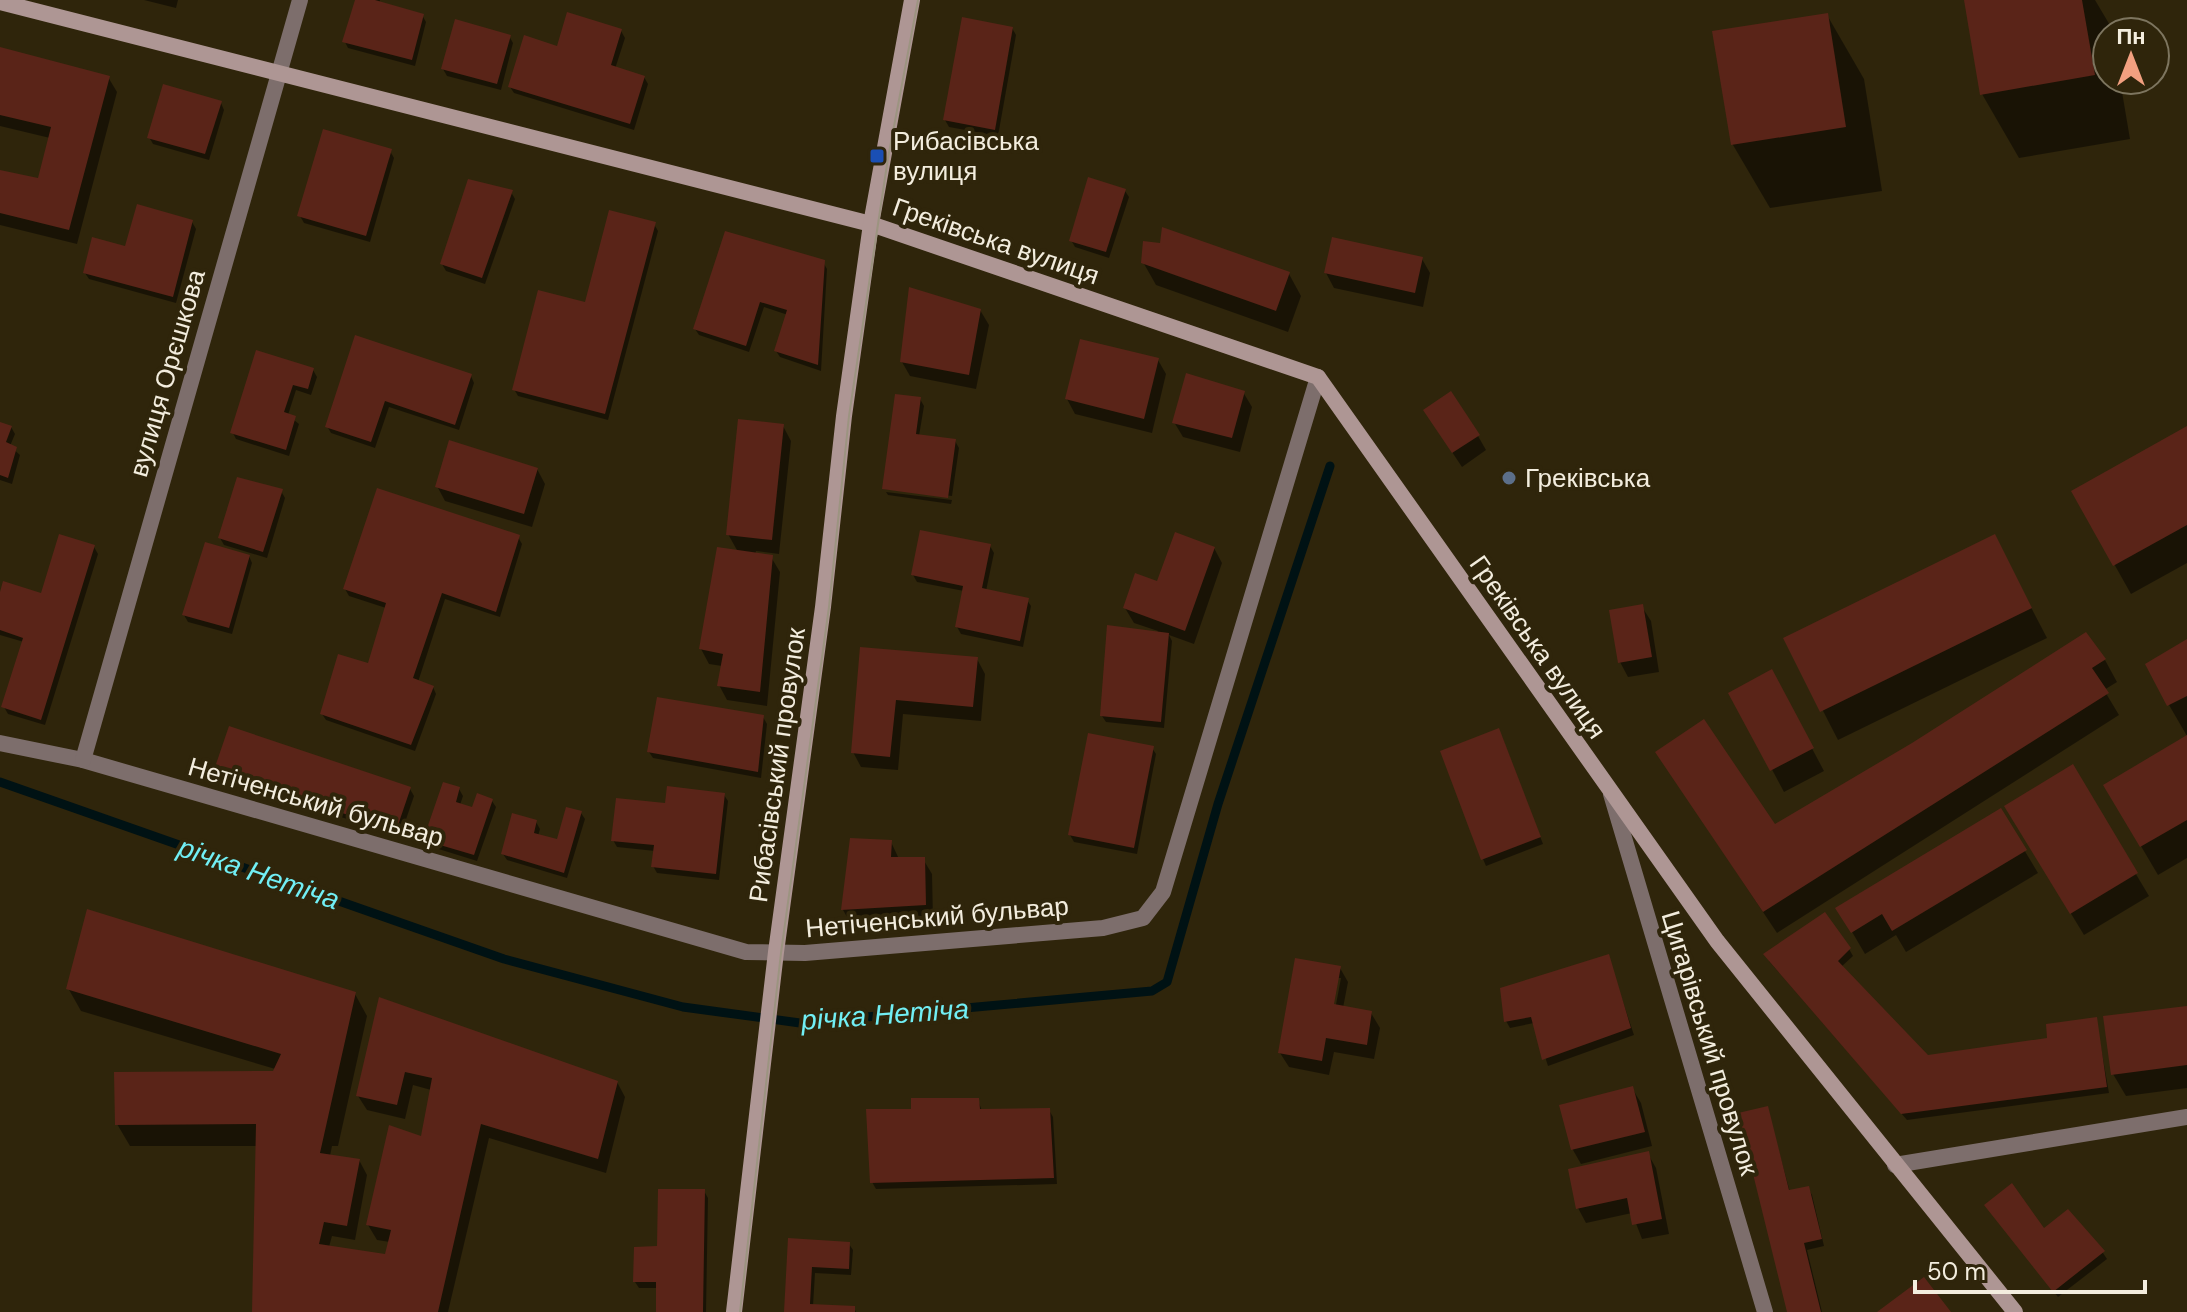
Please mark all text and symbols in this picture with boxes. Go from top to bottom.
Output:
north arrow [2091,16,2171,96]
text: Пн [2116,22,2146,51]
place label: Рибасівська вулиця [893,124,1039,188]
marker: Рибасівська вулиця [868,147,886,165]
street label: Греківська вулиця [888,190,1104,292]
street label: вулиця Орєшкова [121,265,213,481]
place label: Греківська [1525,461,1651,495]
marker: Греківська [1500,469,1518,487]
street label: Греківська вулиця [1462,549,1614,745]
street label: Рибасівський провулок [741,625,813,904]
street label: Нетіченський бульвар [184,749,448,855]
water label: річка Нетіча [172,828,344,918]
street label: Нетіченський бульвар [804,889,1070,945]
street label: Цигарівський провулок [1654,907,1767,1180]
water label: річка Нетіча [799,990,970,1039]
scale bar [1915,1244,2145,1294]
text: 50 m [1927,1256,1986,1287]

